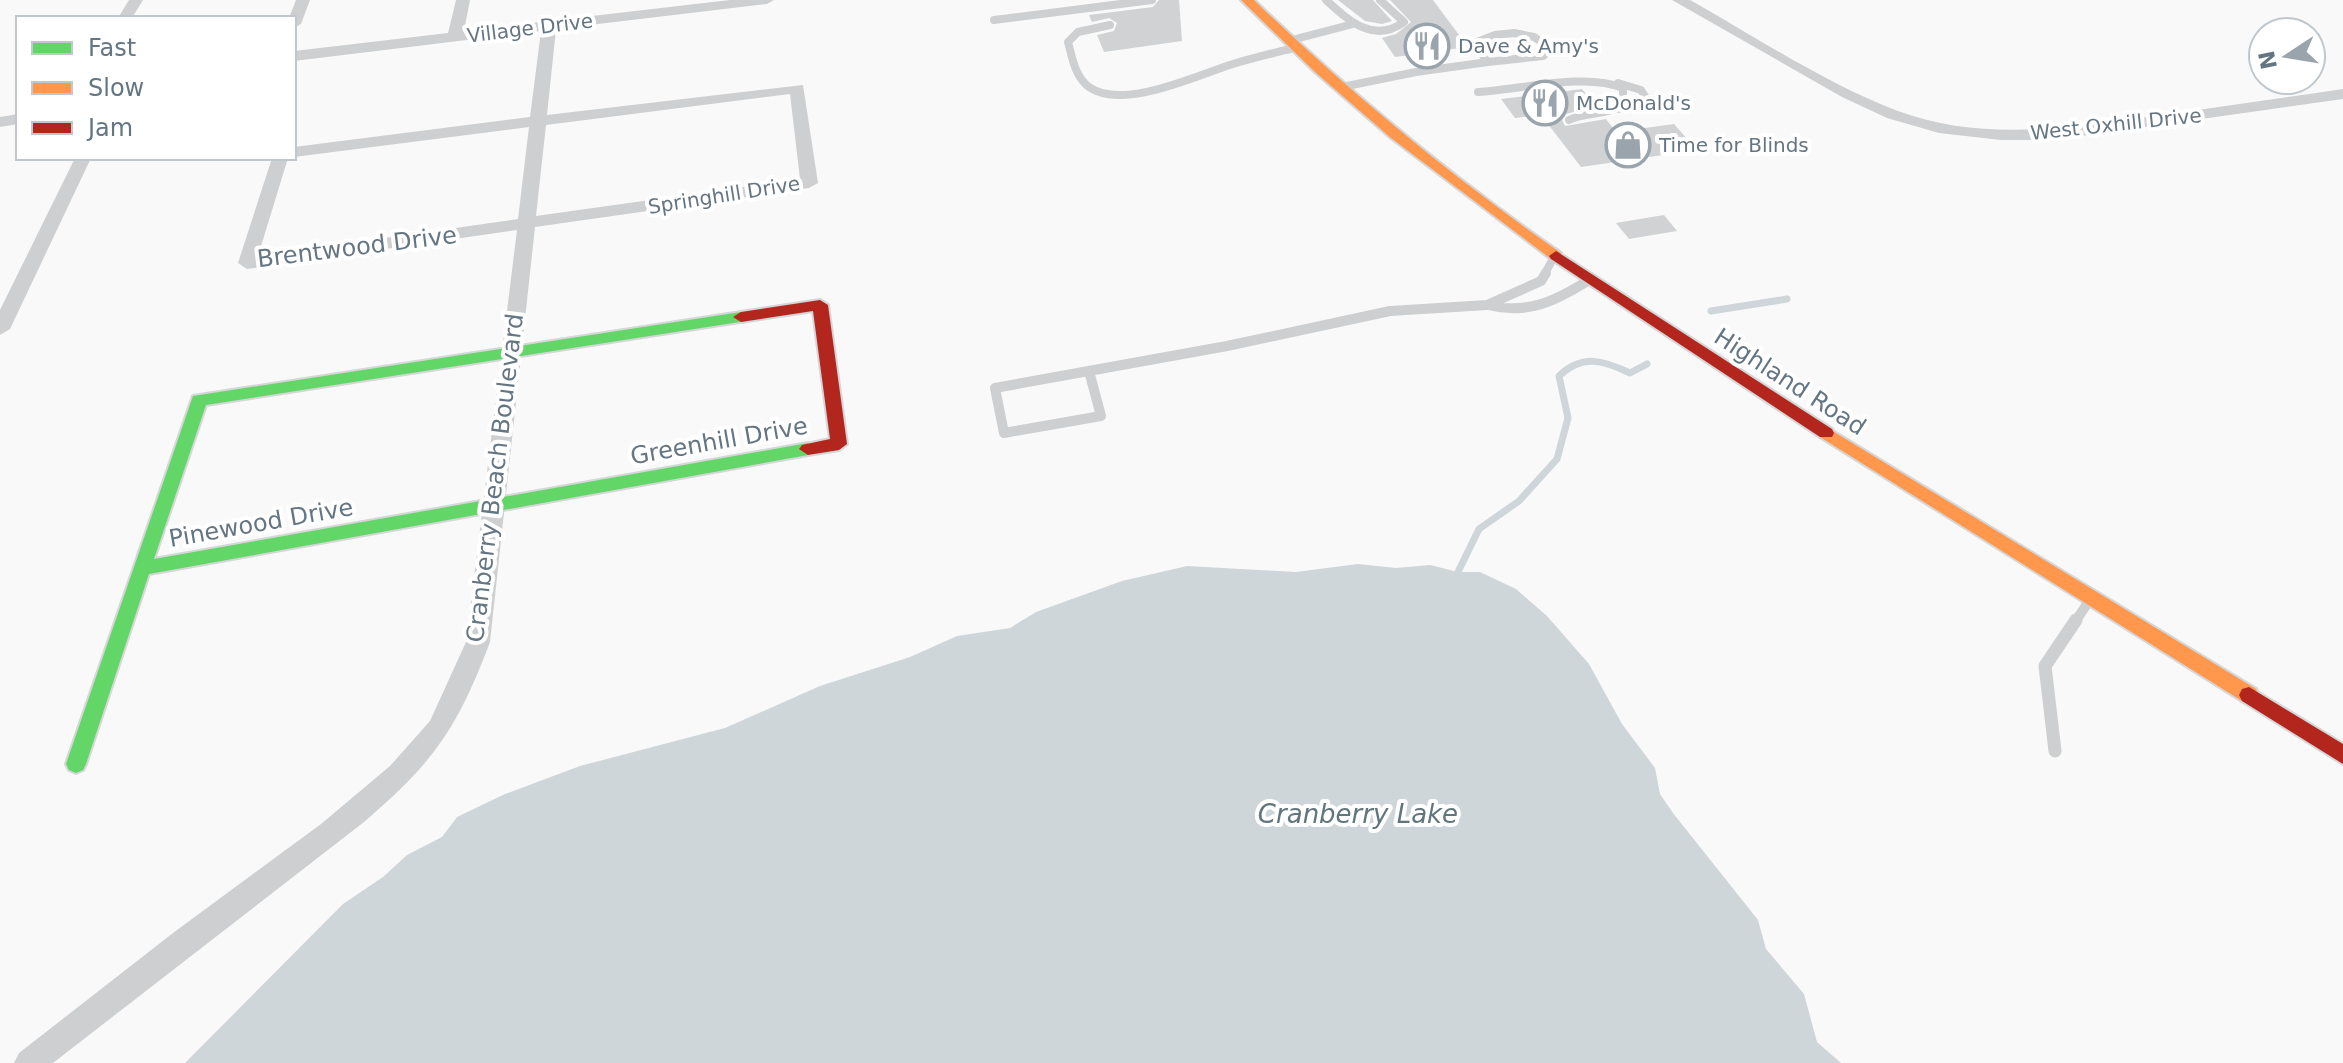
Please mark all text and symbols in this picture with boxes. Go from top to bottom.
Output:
street label: Village Drive [466,8,594,48]
legend [16,16,296,160]
north arrow [2247,16,2327,96]
restaurant icon: Dave & Amy's [1403,22,1451,70]
text: Fast [88,34,136,62]
place label: Dave & Amy's [1458,34,1599,58]
text: N [2254,48,2282,72]
text: Slow [88,74,144,102]
restaurant icon: McDonald's [1521,79,1569,127]
place label: McDonald's [1576,91,1691,115]
street label: West Oxhill Drive [2029,103,2203,145]
text: Jam [86,114,133,142]
shop icon: Time for Blinds [1604,121,1652,169]
place label: Time for Blinds [1658,133,1809,157]
street label: Springhill Drive [646,171,802,219]
street label: Brentwood Drive [256,221,458,273]
street label: Cranberry Beach Boulevard [461,312,529,644]
street label: Highland Road [1709,323,1871,441]
street label: Greenhill Drive [628,412,810,470]
street label: Pinewood Drive [167,493,355,553]
water label: Cranberry Lake [1258,799,1458,829]

